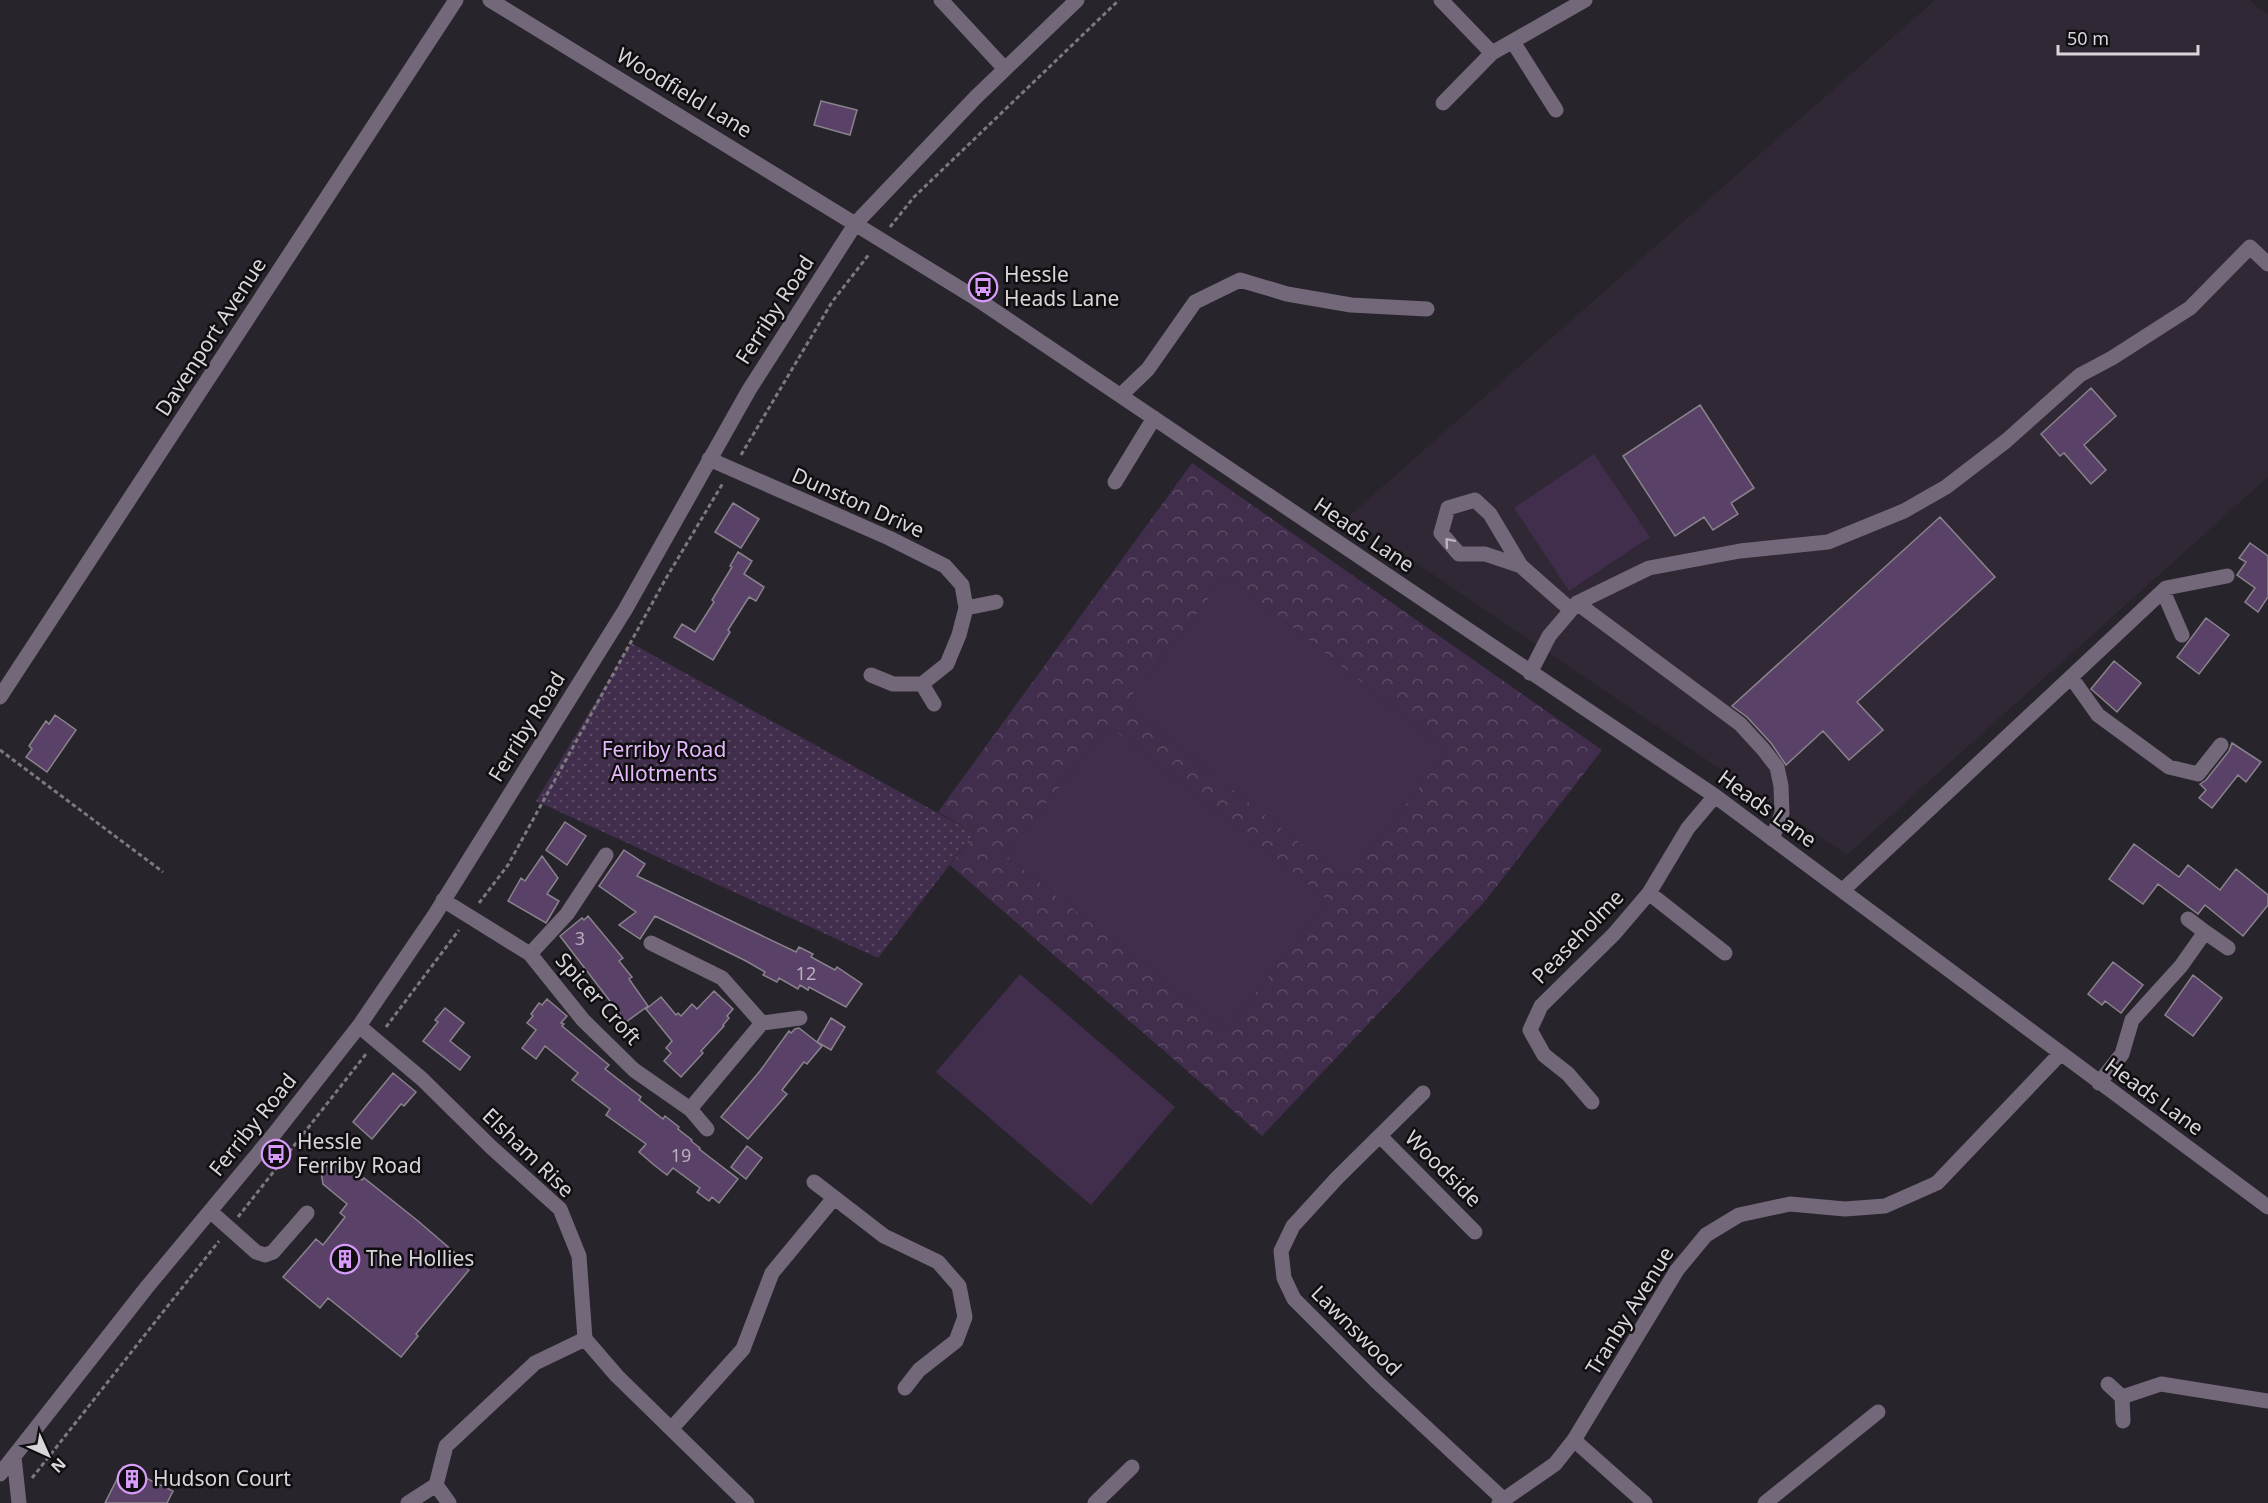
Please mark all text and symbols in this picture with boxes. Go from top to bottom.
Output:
scale bar [2058,18,2198,56]
text: 50 m [2067,26,2109,50]
street label: Woodfield Lane [612,41,757,144]
street label: Ferriby Road [728,250,820,369]
street label: Davenport Avenue [148,252,272,421]
place label: Hessle Heads Lane [1004,260,1119,312]
bus stop icon: Hessle Heads Lane [967,271,999,303]
street label: Dunston Drive [788,460,929,544]
street label: Heads Lane [1309,490,1420,578]
one-way arrow [1445,538,1456,549]
street label: Ferriby Road [481,666,571,787]
park label: Ferriby Road Allotments [602,735,726,787]
street label: Heads Lane [1713,763,1822,853]
street label: Peaseholme [1525,883,1629,989]
house number: 3 [575,926,585,950]
street label: Spicer Croft [550,946,648,1051]
house number: 12 [796,961,816,985]
street label: Heads Lane [2100,1051,2209,1141]
street label: Ferriby Road [202,1067,302,1182]
street label: Elsham Rise [477,1101,581,1203]
street label: Woodside [1399,1124,1488,1213]
place label: Hessle Ferriby Road [297,1127,422,1179]
bus stop icon: Hessle Ferriby Road [260,1138,292,1170]
house number: 19 [671,1143,691,1167]
street label: Tranby Avenue [1579,1241,1680,1380]
building icon: The Hollies [329,1243,361,1275]
place label: The Hollies [366,1244,474,1272]
street label: Lawnswood [1305,1279,1408,1382]
north arrow [18,1425,78,1485]
text: N [46,1453,71,1478]
building icon: Hudson Court [116,1463,148,1495]
place label: Hudson Court [153,1464,291,1492]

